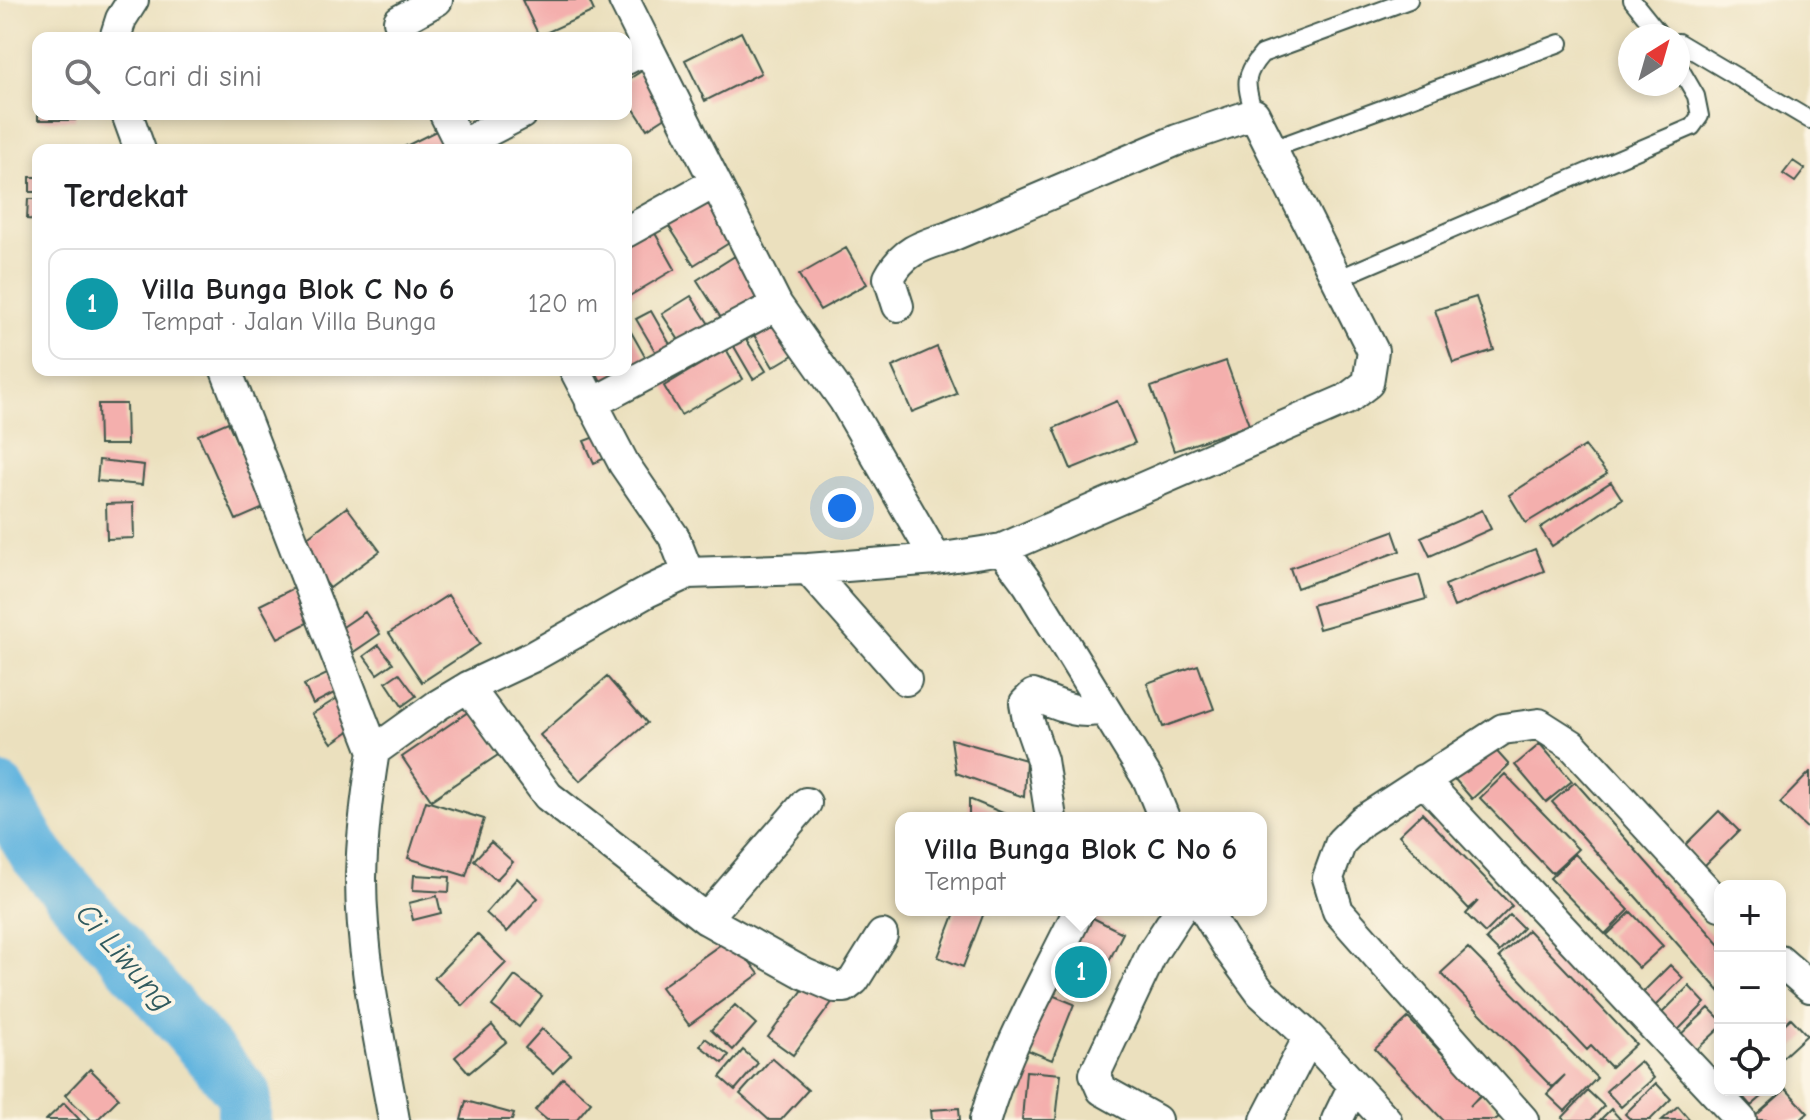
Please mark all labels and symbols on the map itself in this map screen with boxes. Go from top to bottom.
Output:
north arrow [1618,24,1690,96]
your location [822,488,862,528]
water label: Ci Liwung [68,896,182,1018]
pin: 1 [1055,942,1107,1002]

